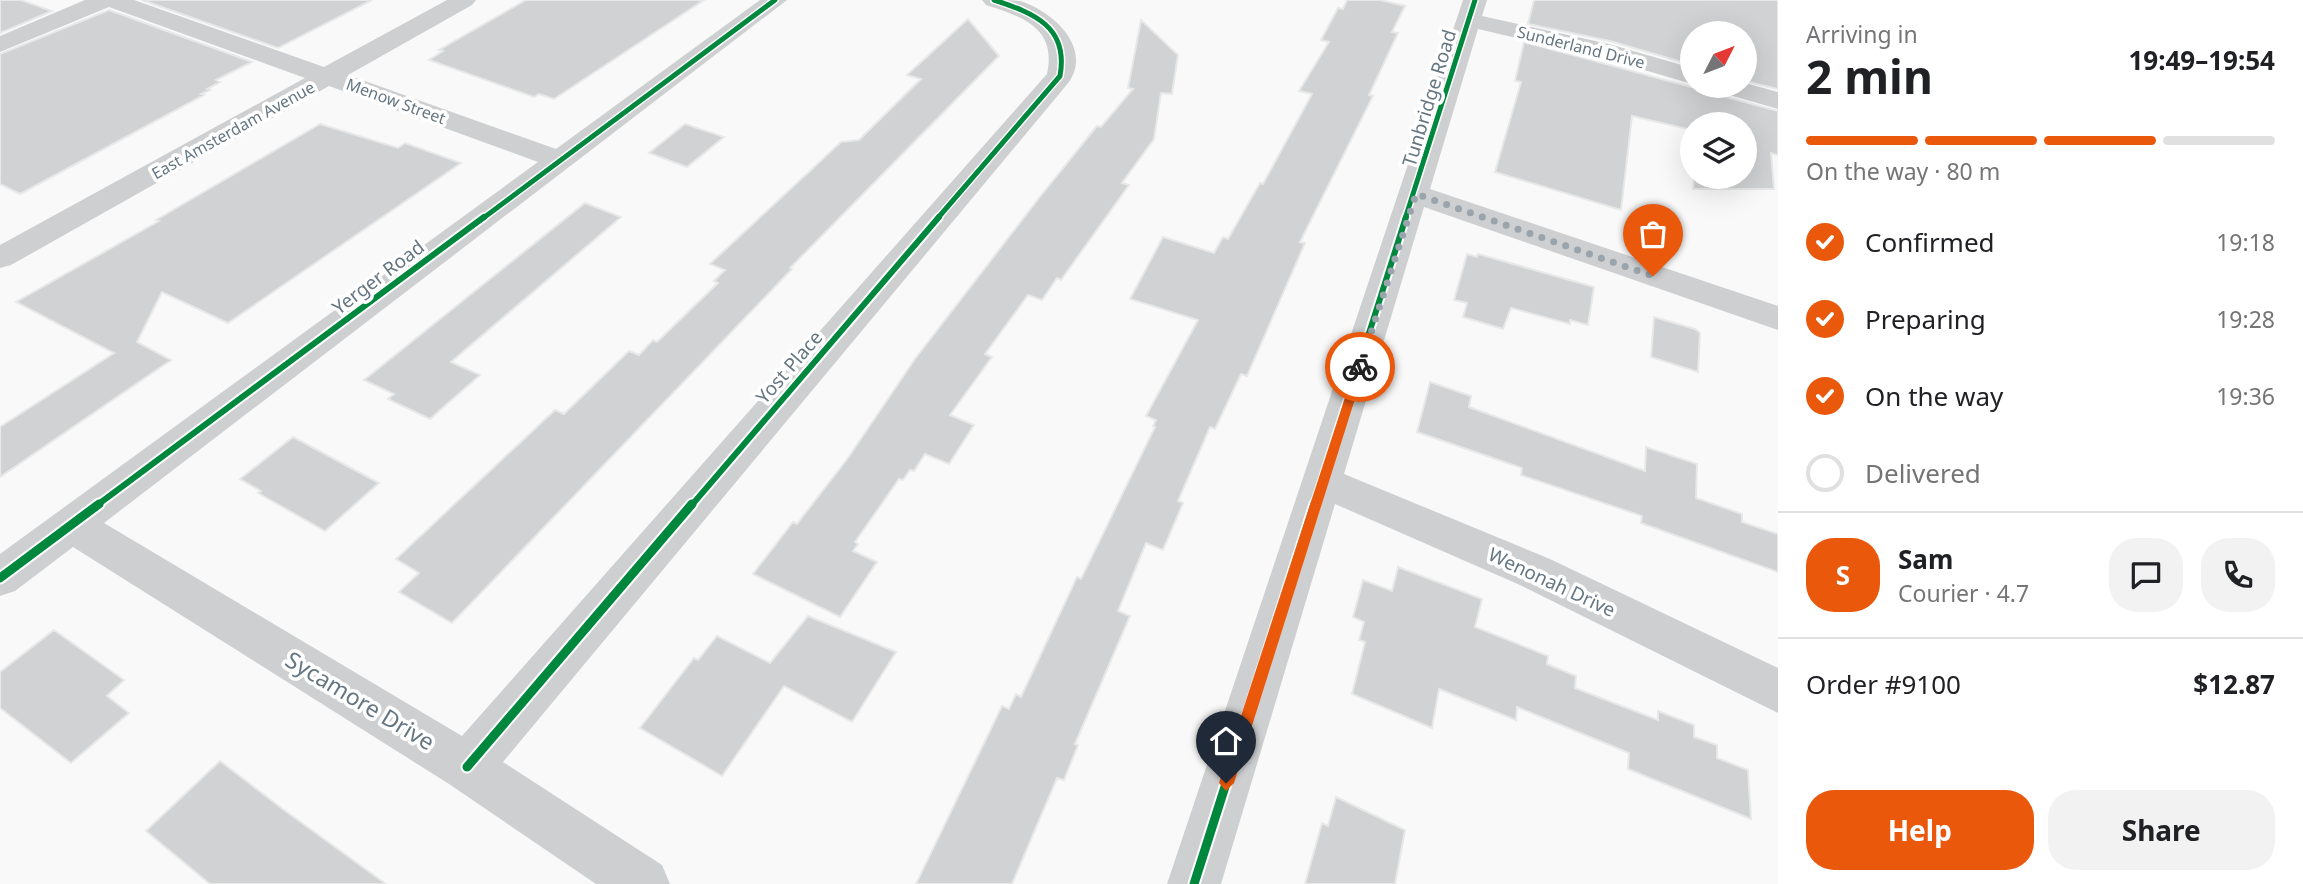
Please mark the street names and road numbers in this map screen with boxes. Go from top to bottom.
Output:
street label: Sunderland Drive [1515,21,1647,73]
street label: Tunbridge Road [1396,26,1462,170]
street label: Menow Street [343,73,449,129]
street label: East Amsterdam Avenue [147,76,319,184]
street label: Yerger Road [327,234,429,320]
street label: Yost Place [750,325,828,409]
street label: Wenonah Drive [1484,541,1620,623]
street label: Sycamore Drive [280,643,441,757]

